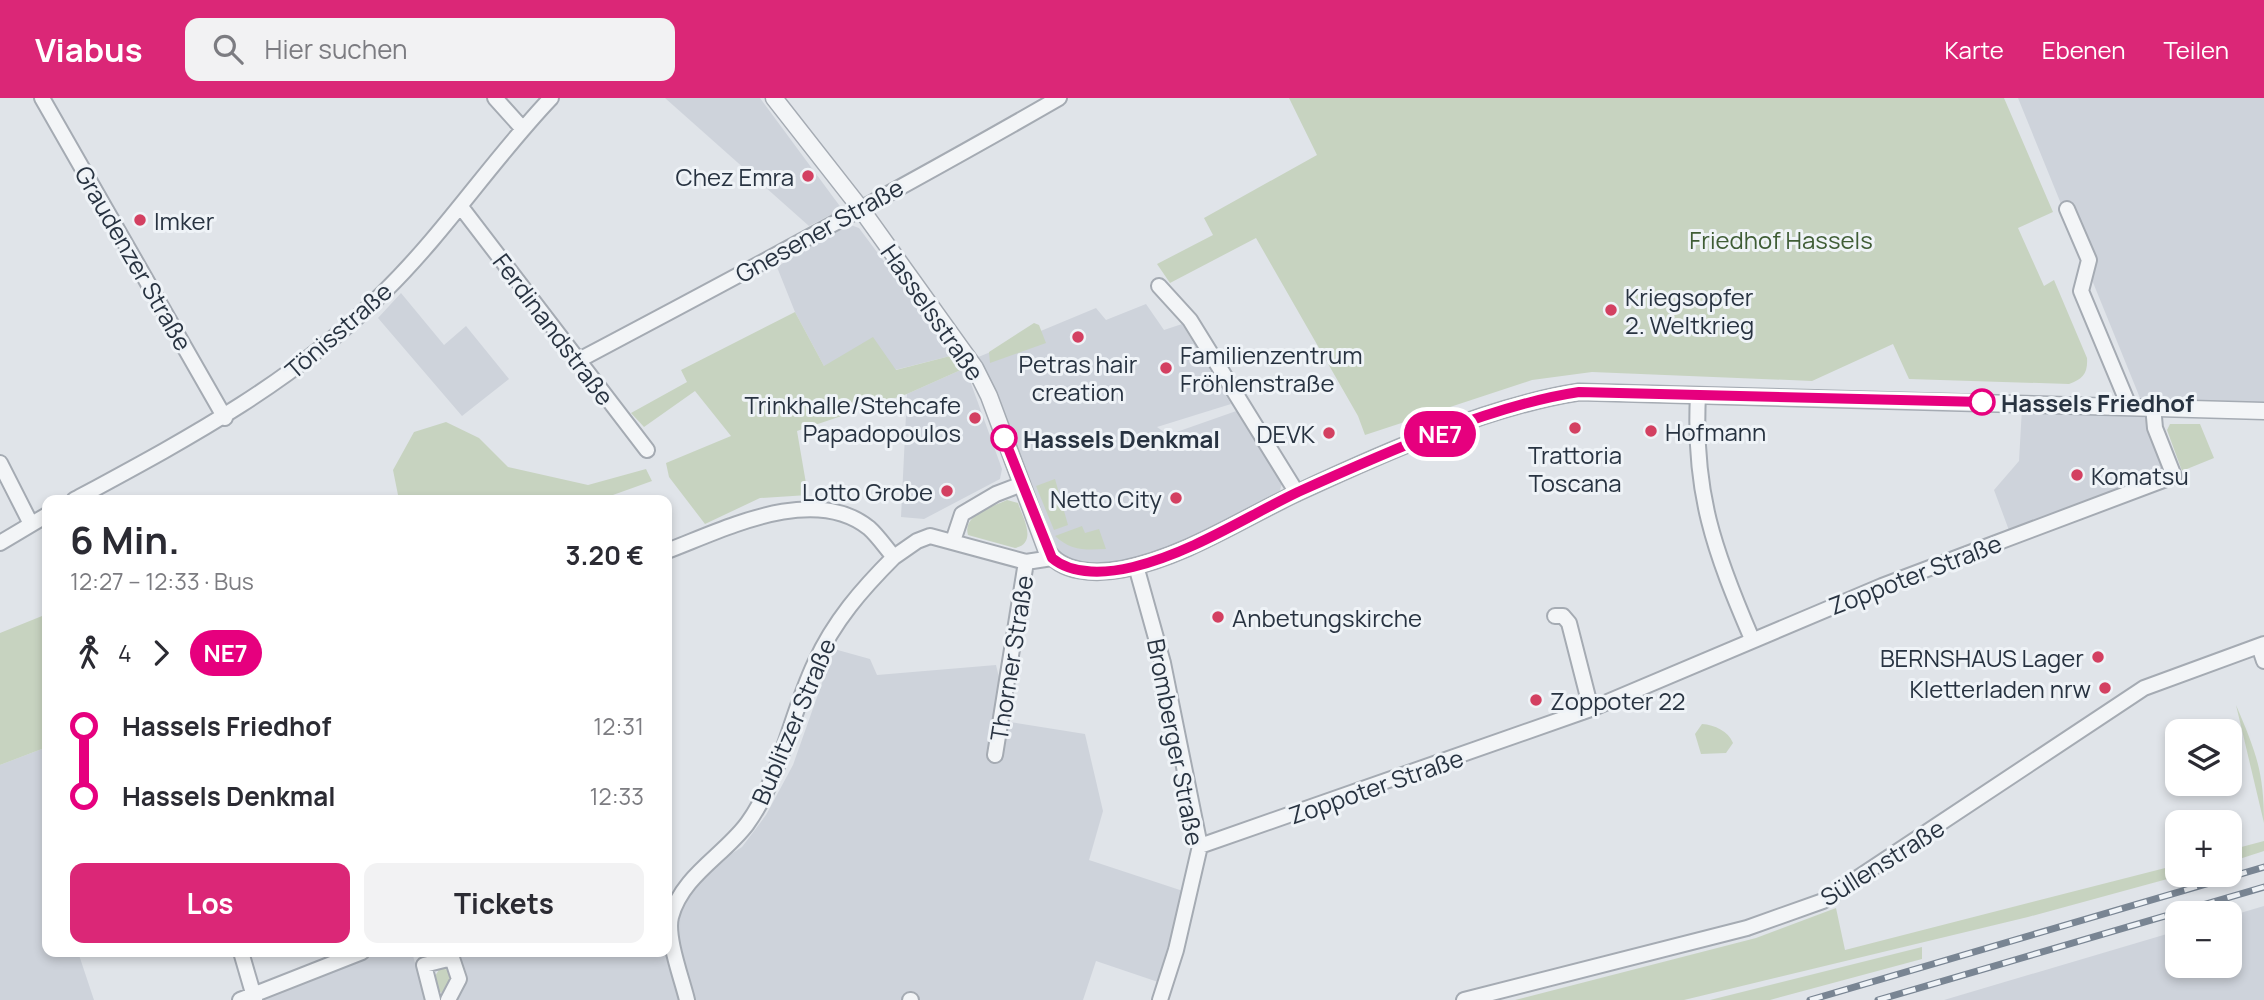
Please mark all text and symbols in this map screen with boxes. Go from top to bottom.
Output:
search box [185,18,675,81]
text: Viabus [35,27,143,72]
icon: search [209,30,247,68]
text: Hier suchen [265,31,407,67]
text: Karte [1944,33,2004,66]
text: Ebenen [2042,33,2125,66]
text: Teilen [2163,33,2229,66]
street label: Graudenzer Straße [68,160,200,356]
place label: Chez Emra [675,160,794,193]
marker: Chez Emra [800,168,816,184]
street label: Gnesener Straße [729,170,909,290]
place label: Imker [154,204,215,237]
marker: Imker [132,212,148,228]
park label: Friedhof Hassels [1689,223,1873,256]
street label: Hasselsstraße [874,237,992,387]
street label: Ferdinandstraße [486,246,622,412]
street label: Tönisstraße [278,275,398,385]
place label: Kriegsopfer 2. Weltkrieg [1625,280,1754,341]
marker: Kriegsopfer 2. Weltkrieg [1603,302,1619,318]
marker: Petras hair creation [1070,329,1086,345]
place label: Familienzentrum Fröhlenstraße [1180,338,1363,399]
place label: Petras hair creation [1019,347,1138,408]
marker: Familienzentrum Fröhlenstraße [1158,360,1174,376]
place label: Hassels Friedhof [2001,386,2194,419]
place label: Trinkhalle/Stehcafe Papadopoulos [745,388,961,449]
marker: Hassels Friedhof [1969,389,1995,415]
marker: Trinkhalle/Stehcafe Papadopoulos [967,410,983,426]
line badge: NE7 [1400,411,1480,457]
place label: Hofmann [1665,415,1766,448]
place label: DEVK [1256,417,1316,450]
text: NE7 [1418,417,1462,450]
marker: Trattoria Toscana [1567,420,1583,436]
place label: Hassels Denkmal [1023,422,1220,455]
marker: Hofmann [1643,423,1659,439]
marker: Hassels Denkmal [991,425,1017,451]
marker: DEVK [1321,425,1337,441]
place label: Trattoria Toscana [1528,438,1622,499]
place label: Komatsu [2091,459,2189,492]
marker: Komatsu [2069,467,2085,483]
place label: Lotto Grobe [802,475,933,508]
place label: Netto City [1050,482,1162,515]
marker: Lotto Grobe [939,483,955,499]
marker: Netto City [1168,490,1184,506]
text: 6 Min. [70,513,180,565]
street label: Zoppoter Straße [1824,526,2006,622]
text: 3.20 € [565,537,644,573]
text: 12:27 – 12:33 · Bus [70,565,254,597]
street label: Thorner Straße [982,573,1040,743]
place label: Anbetungskirche [1232,601,1422,634]
marker: Anbetungskirche [1210,609,1226,625]
street label: Bublitzer Straße [743,633,843,809]
icon: walk [70,634,108,672]
icon: forward [142,634,180,672]
text: NE7 [204,636,248,669]
street label: Bromberger Straße [1140,636,1212,848]
text: 4 [118,637,132,669]
place label: BERNSHAUS Lager [1880,641,2084,674]
marker: BERNSHAUS Lager [2090,649,2106,665]
place label: Kletterladen nrw [1909,672,2091,705]
marker: Kletterladen nrw [2097,680,2113,696]
place label: Zoppoter 22 [1550,684,1686,717]
marker: Zoppoter 22 [1528,692,1544,708]
text: Hassels Friedhof [122,708,331,744]
text: 12:31 [593,710,644,742]
map controls [2165,719,2242,978]
button: layers [2165,719,2242,796]
street label: Zoppoter Straße [1284,741,1468,831]
text: Hassels Denkmal [122,778,336,814]
text: 12:33 [590,780,644,812]
button: + [2165,810,2242,887]
street label: Süllenstraße [1814,811,1950,913]
button: Los [70,863,350,943]
button: Tickets [364,863,644,943]
button: − [2165,901,2242,978]

